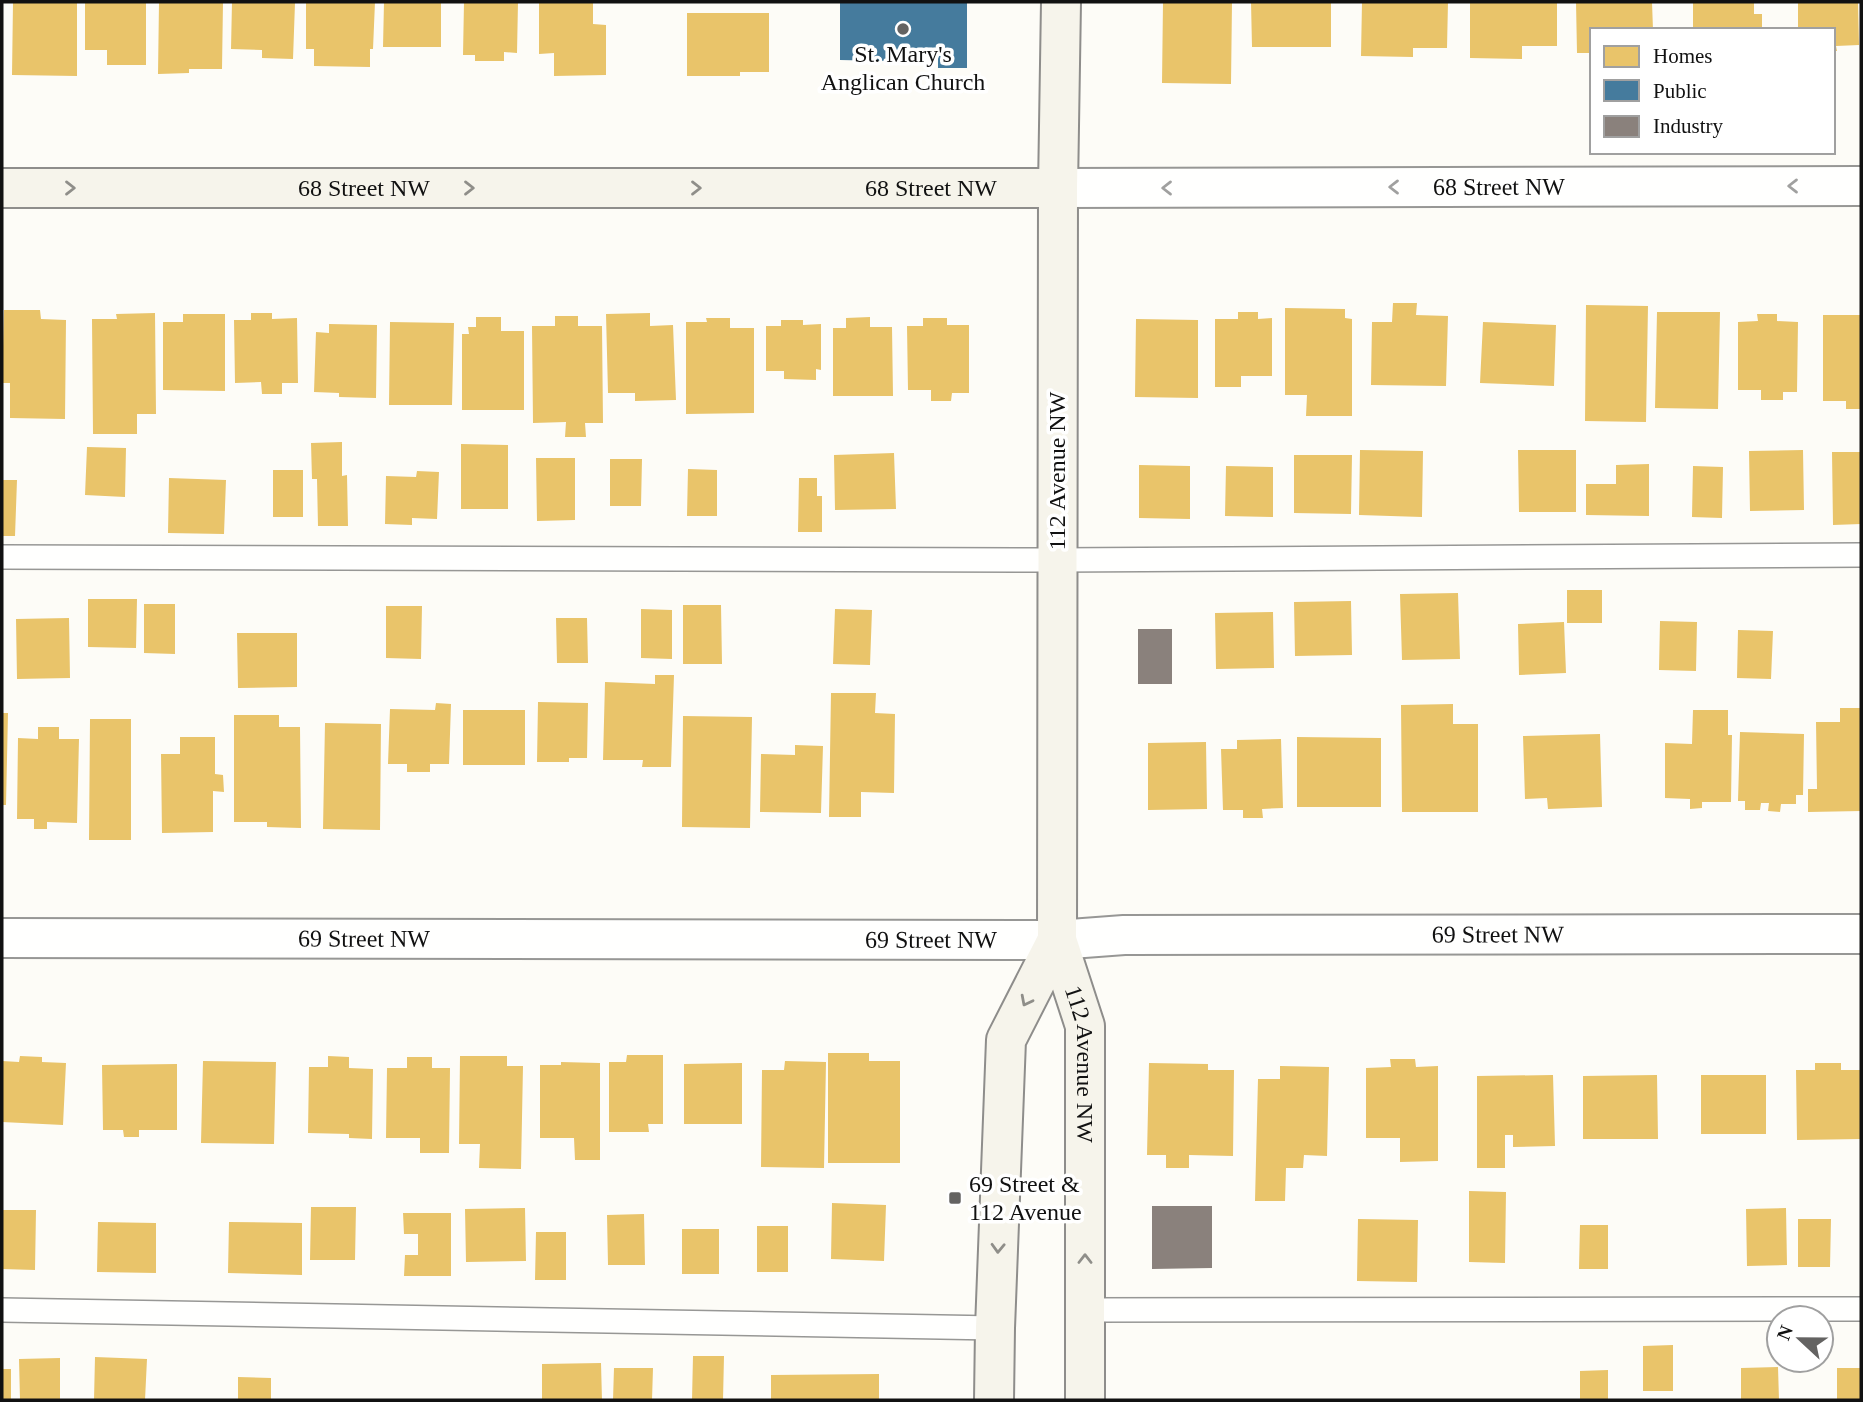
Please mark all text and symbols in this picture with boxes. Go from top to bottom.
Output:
marker: St. Mary's Anglican Church [895,21,911,37]
legend [1590,28,1835,154]
place label: St. Mary's Anglican Church [821,41,985,95]
text: Homes [1653,44,1713,68]
text: Public [1653,79,1707,103]
text: Industry [1653,114,1723,138]
street label: 68 Street NW [1433,174,1565,200]
street label: 68 Street NW [298,175,430,201]
street label: 68 Street NW [865,175,997,201]
one-way arrow [1787,178,1798,194]
one-way arrow [1388,179,1399,195]
one-way arrow [65,180,76,196]
one-way arrow [464,180,475,196]
one-way arrow [692,180,702,196]
one-way arrow [1161,180,1171,196]
street label: 112 Avenue NW [1044,391,1070,550]
street label: 69 Street NW [1432,921,1564,948]
street label: 69 Street NW [298,926,430,952]
street label: 69 Street NW [865,927,997,953]
street label: 112 Avenue NW [1060,982,1098,1143]
one-way arrow [1021,994,1035,1006]
place label: 69 Street & 112 Avenue [969,1171,1082,1225]
marker: 69 Street & 112 Avenue [947,1190,963,1206]
one-way arrow [991,1243,1006,1254]
one-way arrow [1077,1253,1093,1263]
north arrow [1765,1304,1835,1374]
text: N [1772,1322,1797,1343]

